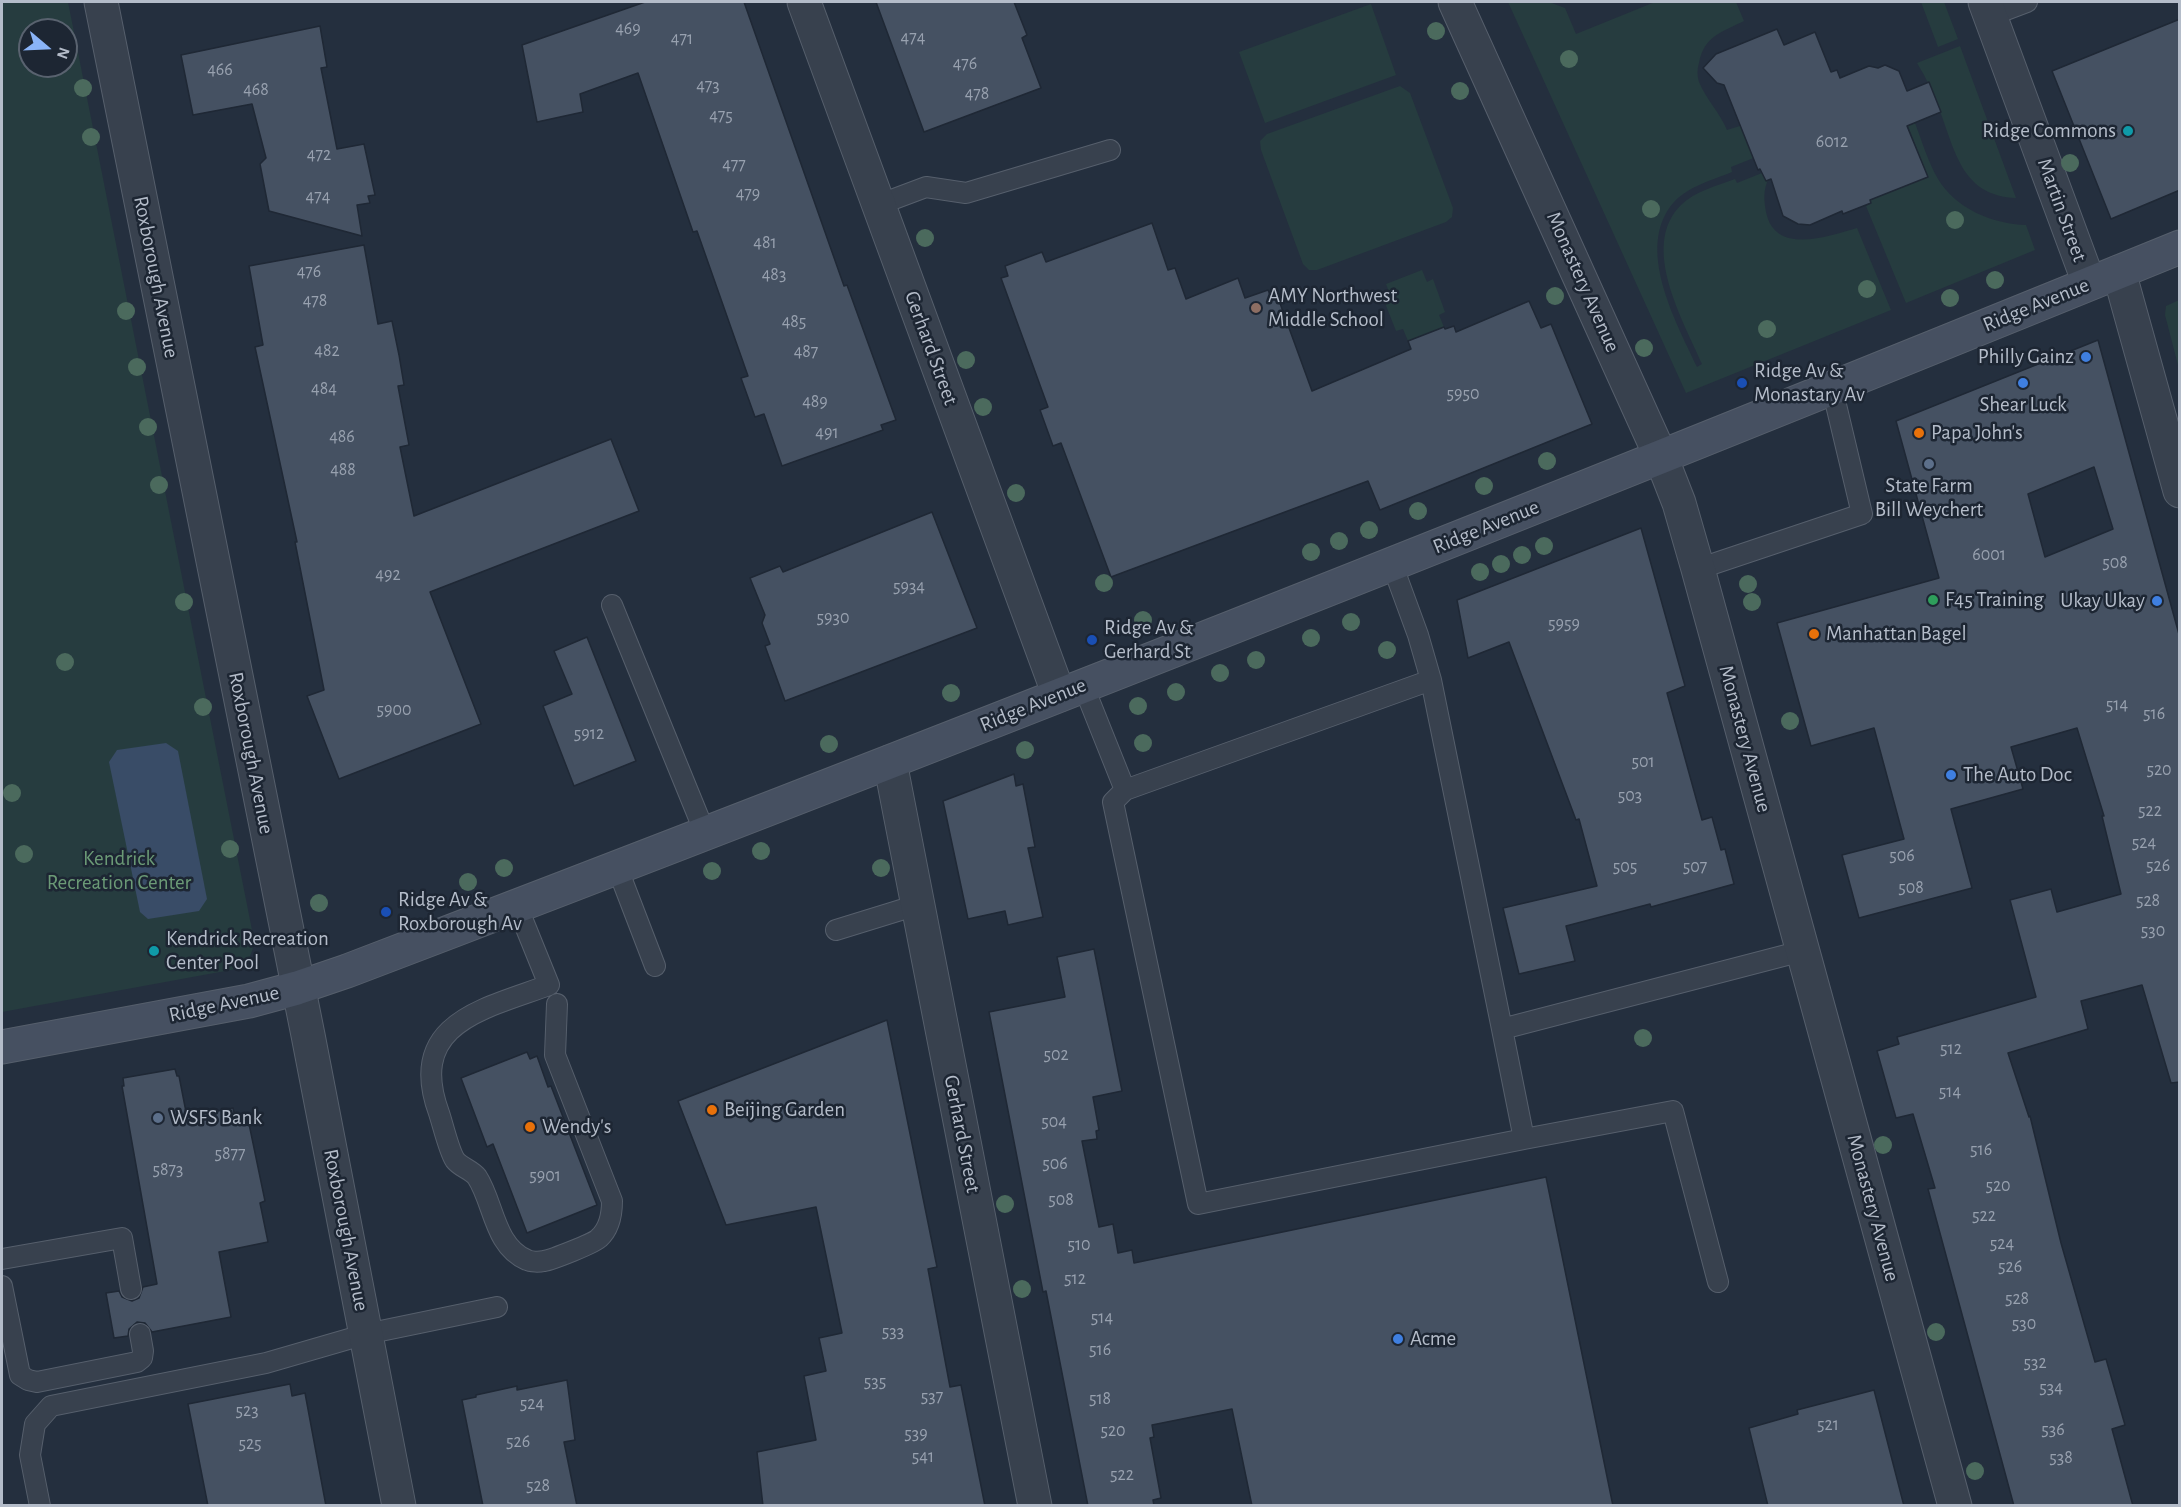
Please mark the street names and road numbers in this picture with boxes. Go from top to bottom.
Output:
street label: Martin Street [2032,155,2092,265]
street label: Roxborough Avenue [128,194,184,360]
street label: Monastery Avenue [1541,208,1625,356]
street label: Ridge Avenue [1979,272,2093,338]
street label: Gerhard Street [899,287,963,409]
street label: Ridge Avenue [1429,494,1543,560]
street label: Monastery Avenue [1713,663,1777,815]
street label: Roxborough Avenue [223,670,279,836]
street label: Ridge Avenue [976,672,1090,738]
street label: Ridge Avenue [167,980,281,1028]
street label: Gerhard Street [938,1073,986,1195]
street label: Monastery Avenue [1841,1132,1905,1284]
street label: Roxborough Avenue [318,1147,374,1313]

